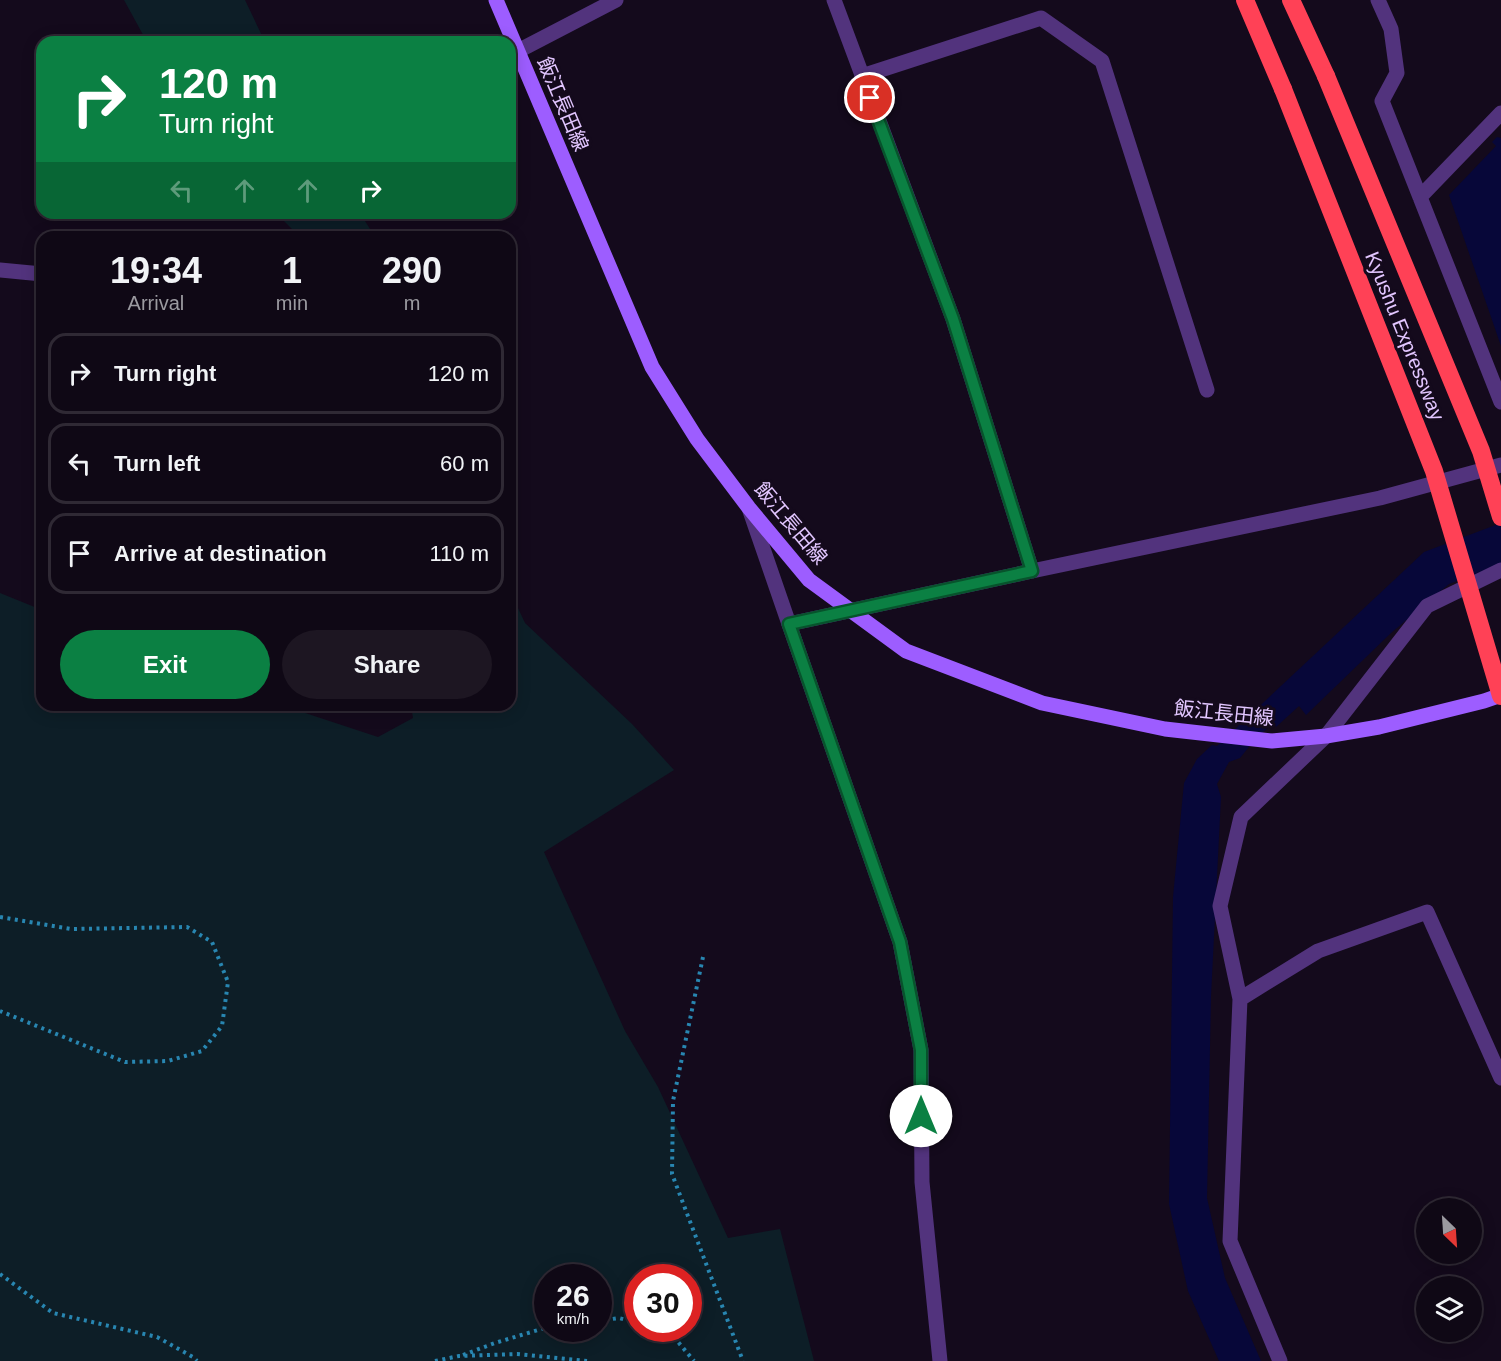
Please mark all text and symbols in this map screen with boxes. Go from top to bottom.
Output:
street label: 飯江長田線 [533,54,593,154]
icon: right [60,60,138,138]
text: 120 m [159,60,278,107]
pin [844,72,895,123]
icon: arrive [853,81,886,114]
text: Turn right [159,109,274,139]
icon: left [165,174,198,207]
icon: ahead [228,174,261,207]
icon: ahead [291,174,324,207]
icon: right [354,174,387,207]
street label: Kyushu Expressway [1361,248,1449,424]
text: 19:34 [110,250,202,291]
text: 1 [282,250,302,291]
text: 290 [382,250,442,291]
text: Arrival [128,292,184,314]
text: min [276,292,308,314]
text: m [404,292,420,314]
icon: right [63,357,96,390]
text: Turn right [114,361,216,386]
text: 120 m [428,361,489,386]
icon: left [63,447,96,480]
text: Turn left [114,451,200,476]
text: 60 m [440,451,489,476]
street label: 飯江長田線 [750,478,832,568]
icon: arrive [63,537,96,570]
text: Arrive at destination [114,541,327,566]
text: 110 m [429,541,489,566]
button: Exit [60,630,270,699]
button: Share [282,630,492,699]
street label: 飯江長田線 [1173,697,1275,729]
position arrow [889,1084,953,1148]
north arrow [1416,1198,1482,1264]
map controls [1416,1198,1482,1342]
speed limit sign: 30 [624,1264,702,1342]
button: layers [1416,1276,1482,1342]
text: 26 [556,1279,590,1312]
text: km/h [557,1310,589,1327]

